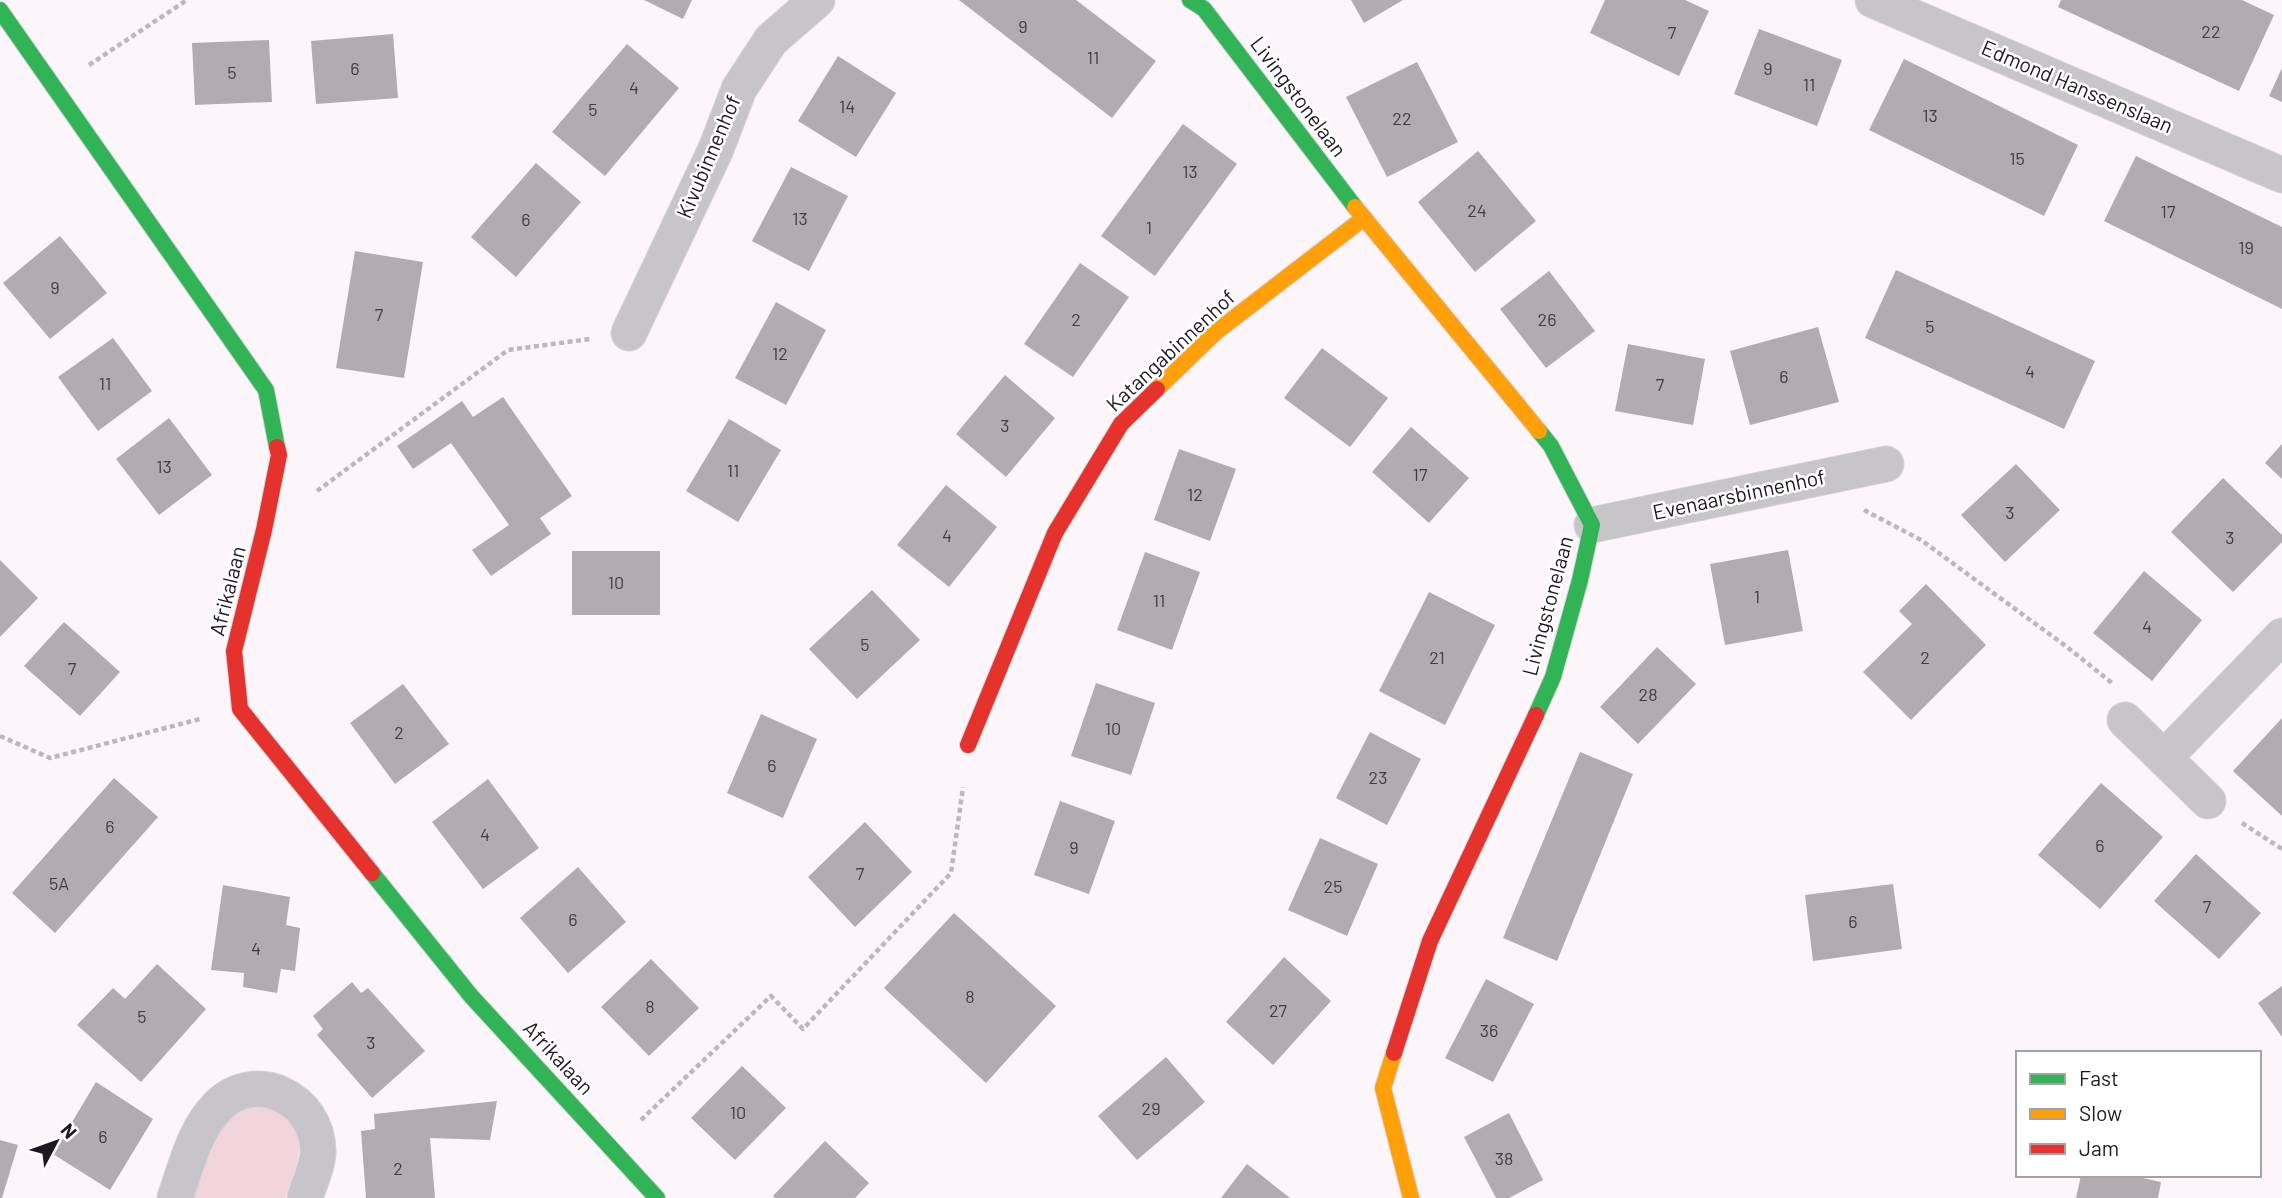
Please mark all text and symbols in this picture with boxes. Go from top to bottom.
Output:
house number: 9 [1018,15,1028,37]
house number: 22 [2201,20,2221,42]
house number: 7 [1668,21,1677,43]
street label: Livingstonelaan [1246,31,1352,161]
street label: Edmond Hanssenslaan [1978,34,2177,137]
house number: 11 [1087,46,1099,68]
house number: 6 [350,57,360,79]
house number: 9 [1763,57,1773,79]
house number: 5 [227,61,237,83]
house number: 11 [1803,73,1815,95]
house number: 4 [629,76,639,98]
street label: Kivubinnenhof [670,91,745,222]
house number: 14 [839,95,855,117]
house number: 5 [588,98,598,120]
house number: 13 [1922,104,1938,126]
house number: 22 [1392,107,1412,129]
house number: 15 [2009,147,2025,169]
house number: 13 [1182,160,1198,182]
house number: 24 [1467,199,1487,221]
house number: 17 [2161,200,2176,222]
house number: 13 [792,207,808,229]
house number: 6 [521,208,531,230]
house number: 1 [1146,216,1152,238]
house number: 19 [2238,236,2254,258]
house number: 9 [50,276,60,298]
street label: Katangabinnenhof [1100,284,1240,416]
house number: 7 [375,303,384,325]
house number: 2 [1071,308,1081,330]
house number: 26 [1538,308,1556,330]
house number: 5 [1925,315,1935,337]
house number: 12 [772,342,788,364]
house number: 4 [2025,360,2035,382]
house number: 6 [1779,365,1789,387]
house number: 11 [99,372,111,394]
house number: 7 [1656,373,1665,395]
house number: 3 [1000,414,1010,436]
house number: 13 [156,455,172,477]
house number: 11 [727,459,739,481]
house number: 17 [1413,463,1428,485]
street label: Evenaarsbinnenhof [1650,463,1827,524]
house number: 12 [1187,483,1203,505]
house number: 3 [2005,501,2015,523]
house number: 4 [942,524,952,546]
house number: 3 [2225,526,2235,548]
street label: Livingstonelaan [1516,533,1577,678]
street label: Afrikalaan [203,543,250,638]
house number: 10 [608,571,624,593]
house number: 1 [1754,585,1760,607]
house number: 11 [1153,589,1165,611]
house number: 4 [2142,615,2152,637]
house number: 5 [860,633,870,655]
house number: 21 [1429,646,1445,668]
house number: 2 [1920,646,1930,668]
house number: 7 [68,657,77,679]
house number: 28 [1638,683,1658,705]
house number: 10 [1105,717,1121,739]
house number: 2 [394,721,404,743]
house number: 6 [767,754,777,776]
house number: 23 [1369,766,1387,788]
house number: 6 [105,815,115,837]
house number: 4 [480,823,490,845]
house number: 6 [2095,834,2105,856]
house number: 9 [1069,836,1079,858]
house number: 7 [856,862,865,884]
house number: 5A [49,872,69,894]
house number: 25 [1324,875,1342,897]
house number: 7 [2203,895,2212,917]
house number: 6 [568,908,578,930]
house number: 6 [1848,910,1858,932]
house number: 4 [251,937,261,959]
house number: 8 [965,985,975,1007]
house number: 8 [645,995,655,1017]
house number: 27 [1269,999,1288,1021]
house number: 5 [137,1005,147,1027]
street label: Afrikalaan [519,1015,599,1099]
house number: 36 [1480,1019,1498,1041]
house number: 3 [366,1031,376,1053]
legend [2016,1051,2261,1177]
text: Fast [2079,1065,2119,1090]
house number: 29 [1141,1097,1161,1119]
text: Slow [2079,1100,2122,1125]
house number: 10 [730,1101,746,1123]
north arrow [21,1107,91,1177]
text: N [56,1118,82,1143]
house number: 6 [98,1125,108,1147]
text: Jam [2079,1135,2119,1160]
house number: 38 [1495,1147,1513,1169]
house number: 2 [393,1157,403,1179]

